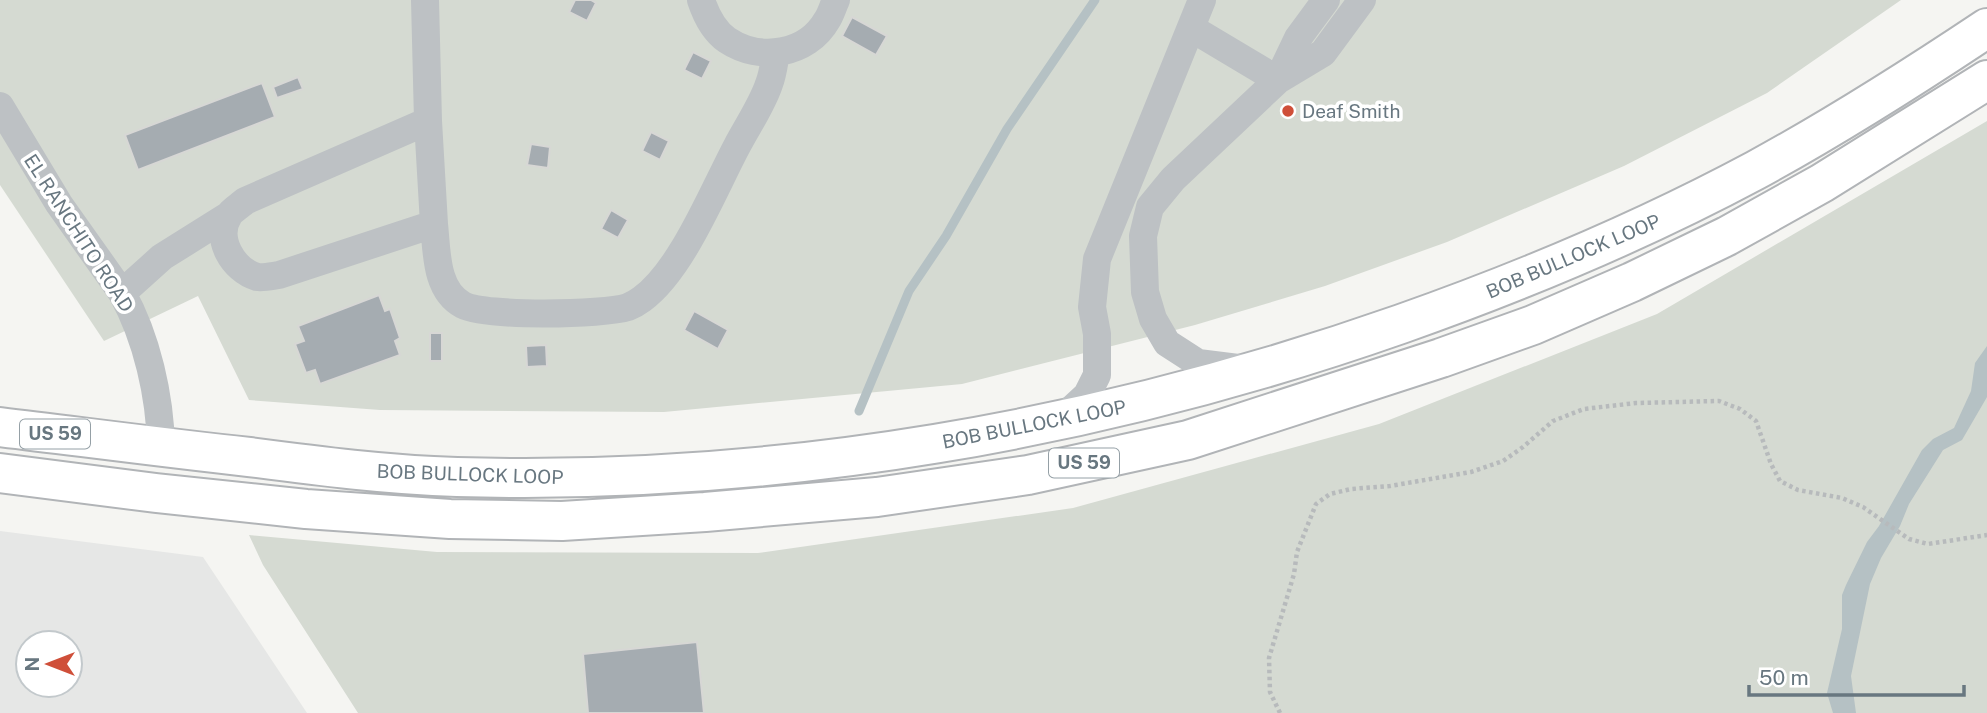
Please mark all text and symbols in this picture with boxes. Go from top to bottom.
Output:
place label: Deaf Smith [1302,100,1400,122]
marker: Deaf Smith [1280,103,1296,119]
street label: EL RANCHITO ROAD [20,150,138,316]
street label: BOB BULLOCK LOOP [1483,209,1663,303]
street label: BOB BULLOCK LOOP [940,395,1128,453]
road number: US 59 [20,420,90,448]
road number: US 59 [1049,448,1119,477]
street label: BOB BULLOCK LOOP [376,460,564,488]
north arrow [14,629,84,699]
scale bar [1749,654,1964,698]
text: N [21,657,43,671]
text: 50 m [1759,665,1809,690]

